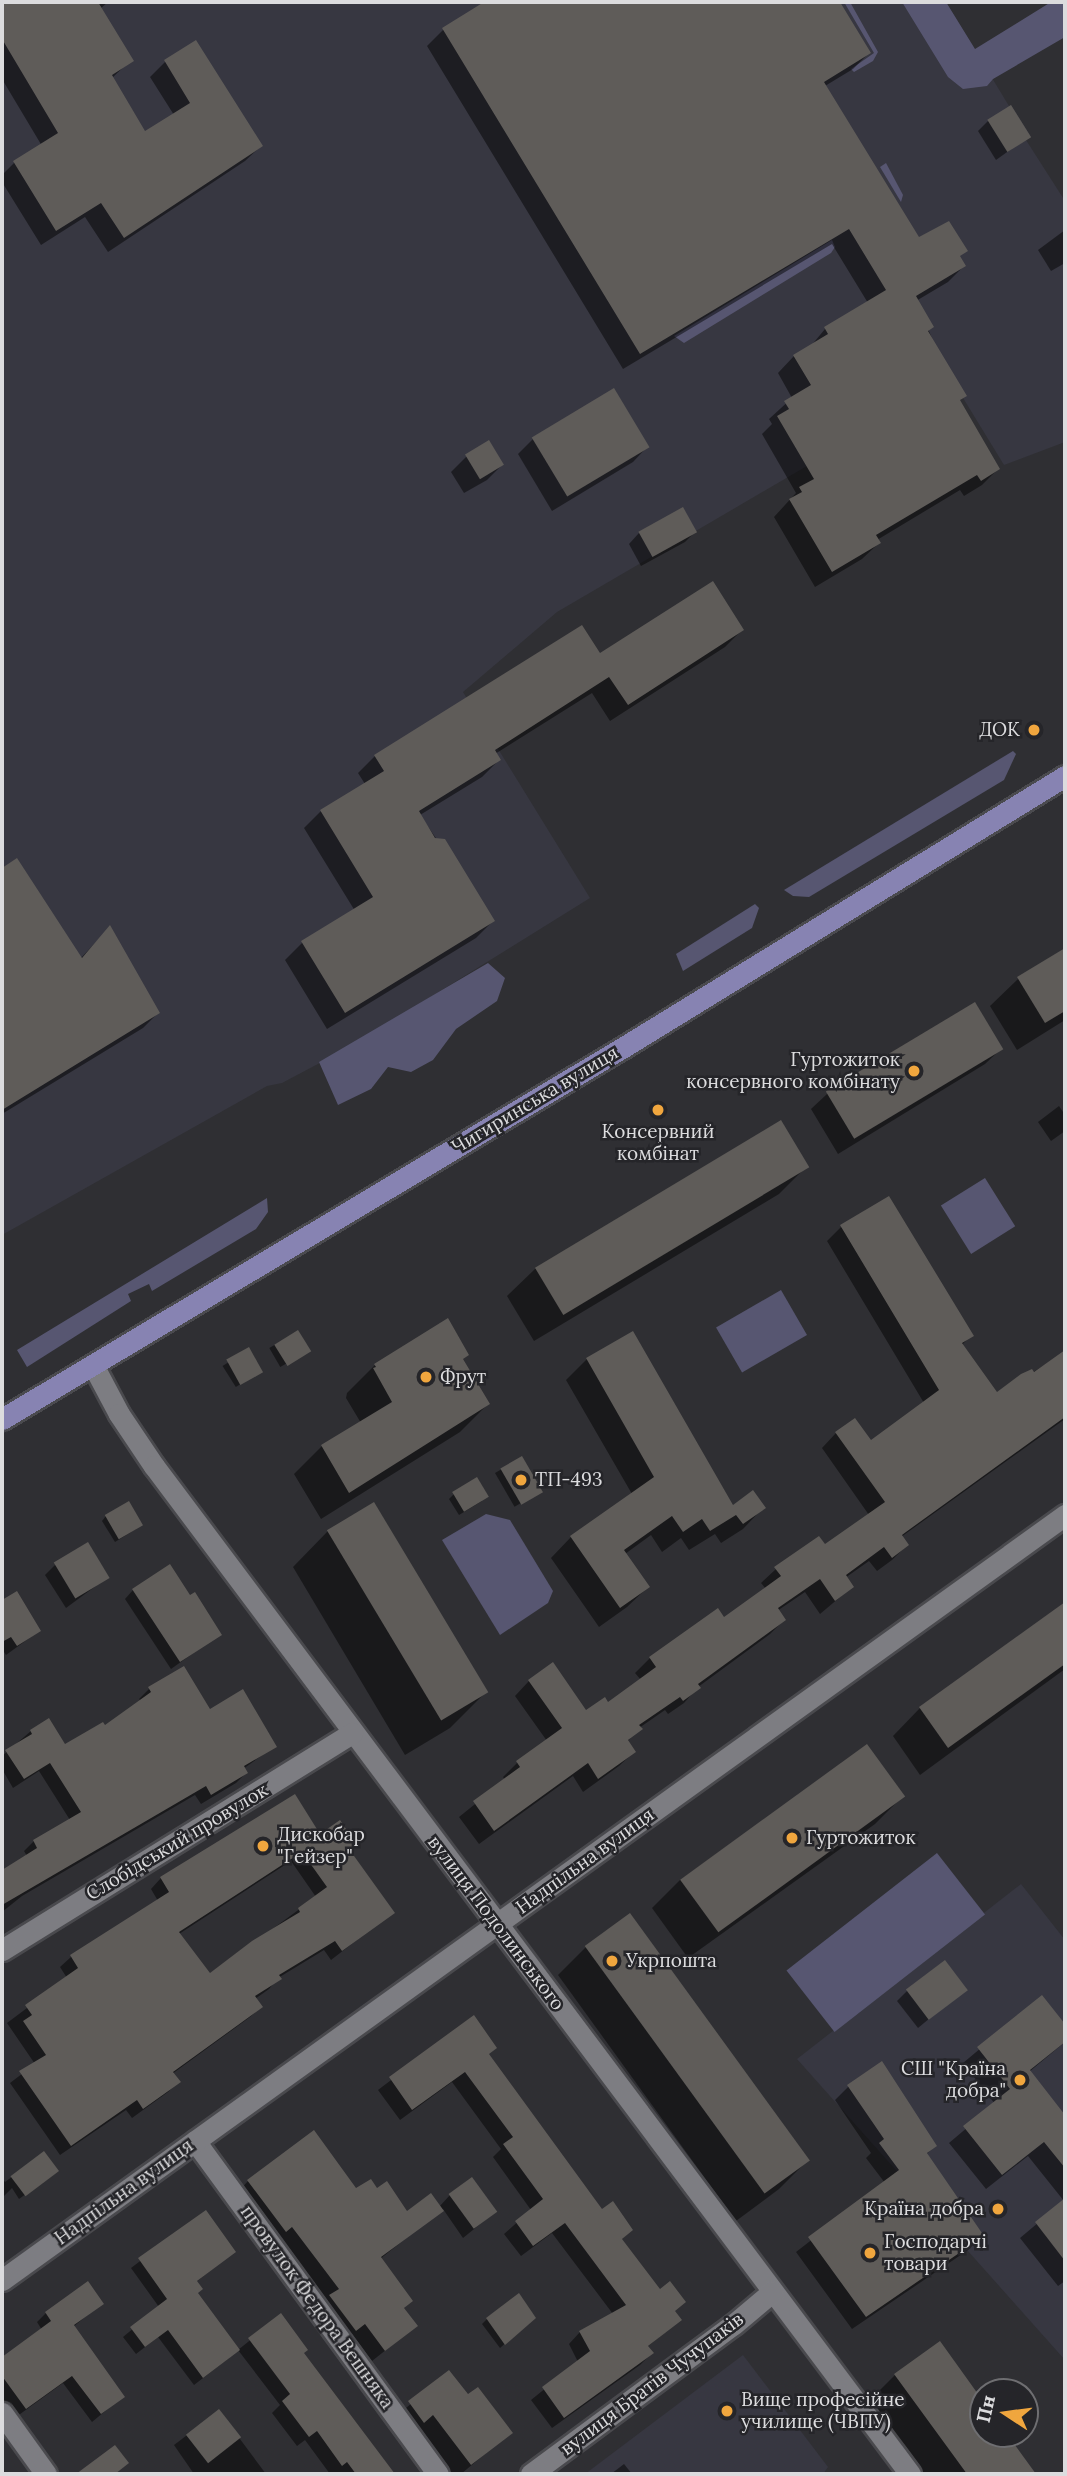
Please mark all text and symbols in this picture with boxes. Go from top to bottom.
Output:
place label: ДОК [979,719,1020,741]
marker: ДОК [1026,722,1042,738]
street label: Чигиринська вулиця [448,1041,622,1159]
place label: Гуртожиток консервного комбінату [686,1049,900,1093]
marker: Гуртожиток консервного комбінату [906,1063,922,1079]
marker: Консервний комбінат [650,1102,666,1118]
place label: Консервний комбінат [602,1121,714,1165]
place label: Фрут [440,1366,486,1388]
marker: Фрут [418,1369,434,1385]
place label: ТП-493 [535,1469,602,1491]
marker: ТП-493 [513,1472,529,1488]
street label: Слобідський провулок [82,1779,272,1905]
street label: Надпільна вулиця [511,1803,659,1919]
place label: Дискобар "Гейзер" [277,1824,365,1868]
place label: Гуртожиток [806,1827,916,1849]
marker: Гуртожиток [784,1830,800,1846]
street label: вулиця Подолинського [423,1831,569,2015]
marker: Дискобар "Гейзер" [255,1838,271,1854]
place label: Укрпошта [626,1950,717,1972]
marker: Укрпошта [604,1953,620,1969]
place label: СШ "Країна добра" [901,2058,1006,2102]
marker: СШ "Країна добра" [1012,2072,1028,2088]
street label: Надпільна вулиця [50,2134,198,2250]
place label: Країна добра [864,2198,984,2220]
street label: провулок Федора Вешняка [235,2201,399,2413]
marker: Країна добра [990,2201,1006,2217]
place label: Господарчі товари [884,2231,987,2275]
marker: Господарчі товари [862,2245,878,2261]
street label: вулиця Братів Чучупаків [556,2308,748,2460]
north arrow [969,2378,1039,2448]
place label: Вище професійне училище (ЧВПУ) [741,2389,905,2433]
text: Пн [971,2393,1000,2425]
marker: Вище професійне училище (ЧВПУ) [719,2403,735,2419]

